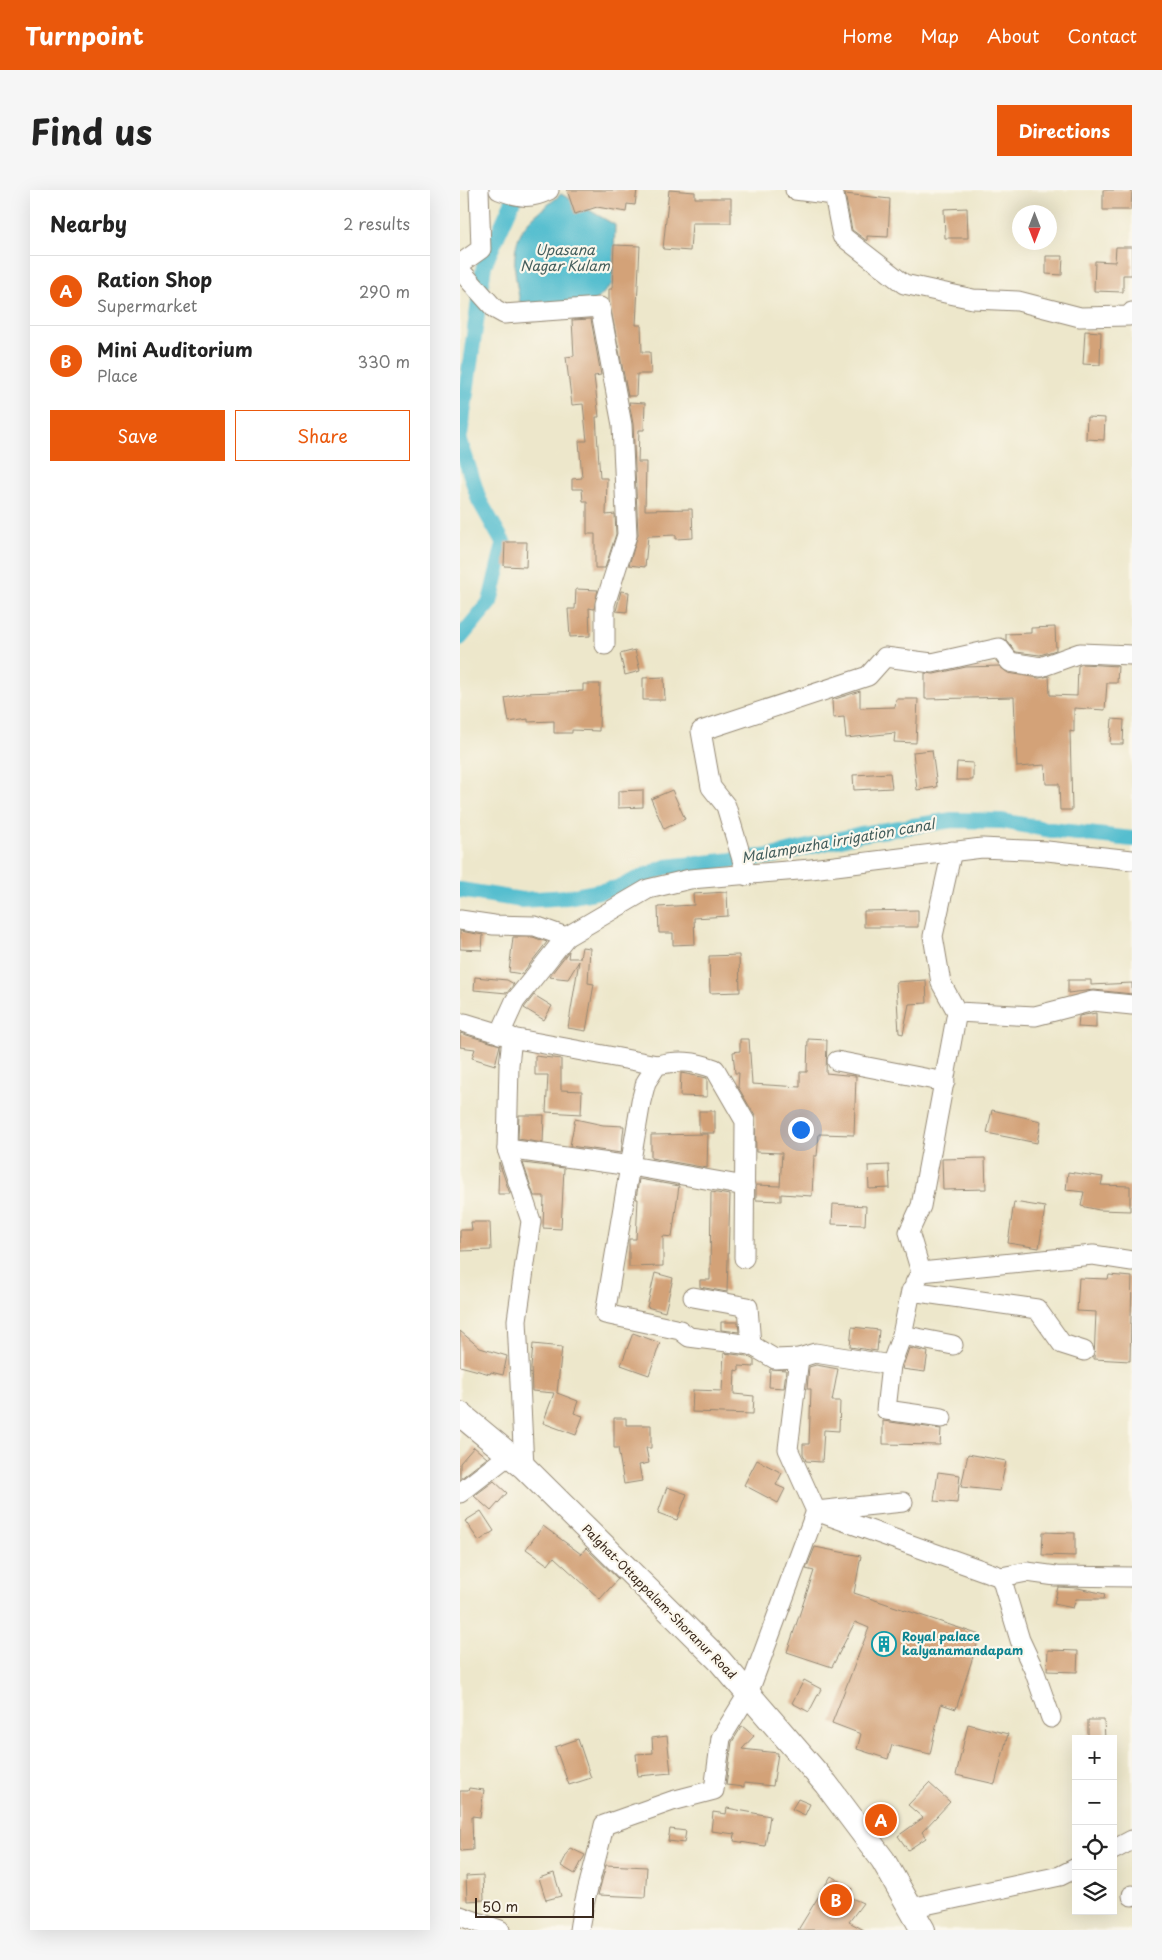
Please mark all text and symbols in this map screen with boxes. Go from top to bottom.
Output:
text: Turnpoint [25,17,144,53]
text: Home [842,22,892,49]
text: Map [920,22,959,49]
text: About [987,22,1039,49]
text: Contact [1067,22,1137,49]
text: Find us [30,104,152,157]
button: Directions [997,105,1132,156]
north arrow [1012,205,1057,250]
text: Nearby [50,207,127,239]
text: 2 results [343,211,410,235]
water label: Upasana Nagar Kulam [520,239,610,276]
text: Ration Shop [97,265,212,293]
text: A [60,279,72,303]
text: 290 m [359,279,410,303]
text: Supermarket [97,293,197,317]
text: Mini Auditorium [97,335,253,363]
text: B [61,349,71,373]
text: 330 m [357,349,410,373]
text: Place [97,363,138,387]
button: Save [50,410,225,461]
button: Share [235,410,410,461]
water label: Malampuzha irrigation canal [740,813,938,868]
your location [788,1117,814,1143]
street label: Palghat-Ottappalam-Shoranur Road [578,1520,741,1683]
place label: Royal palace kalyanamandapam [902,1627,1023,1659]
building icon: Royal palace kalyanamandapam [871,1631,897,1657]
map controls [1072,1735,1117,1915]
button: + [1072,1735,1117,1780]
button: − [1072,1780,1117,1825]
pin: A [865,1801,897,1839]
button: locate [1072,1825,1117,1870]
button: layers [1072,1870,1117,1915]
pin: B [820,1881,852,1919]
scale bar [475,1895,594,1918]
text: 50 m [482,1896,518,1917]

